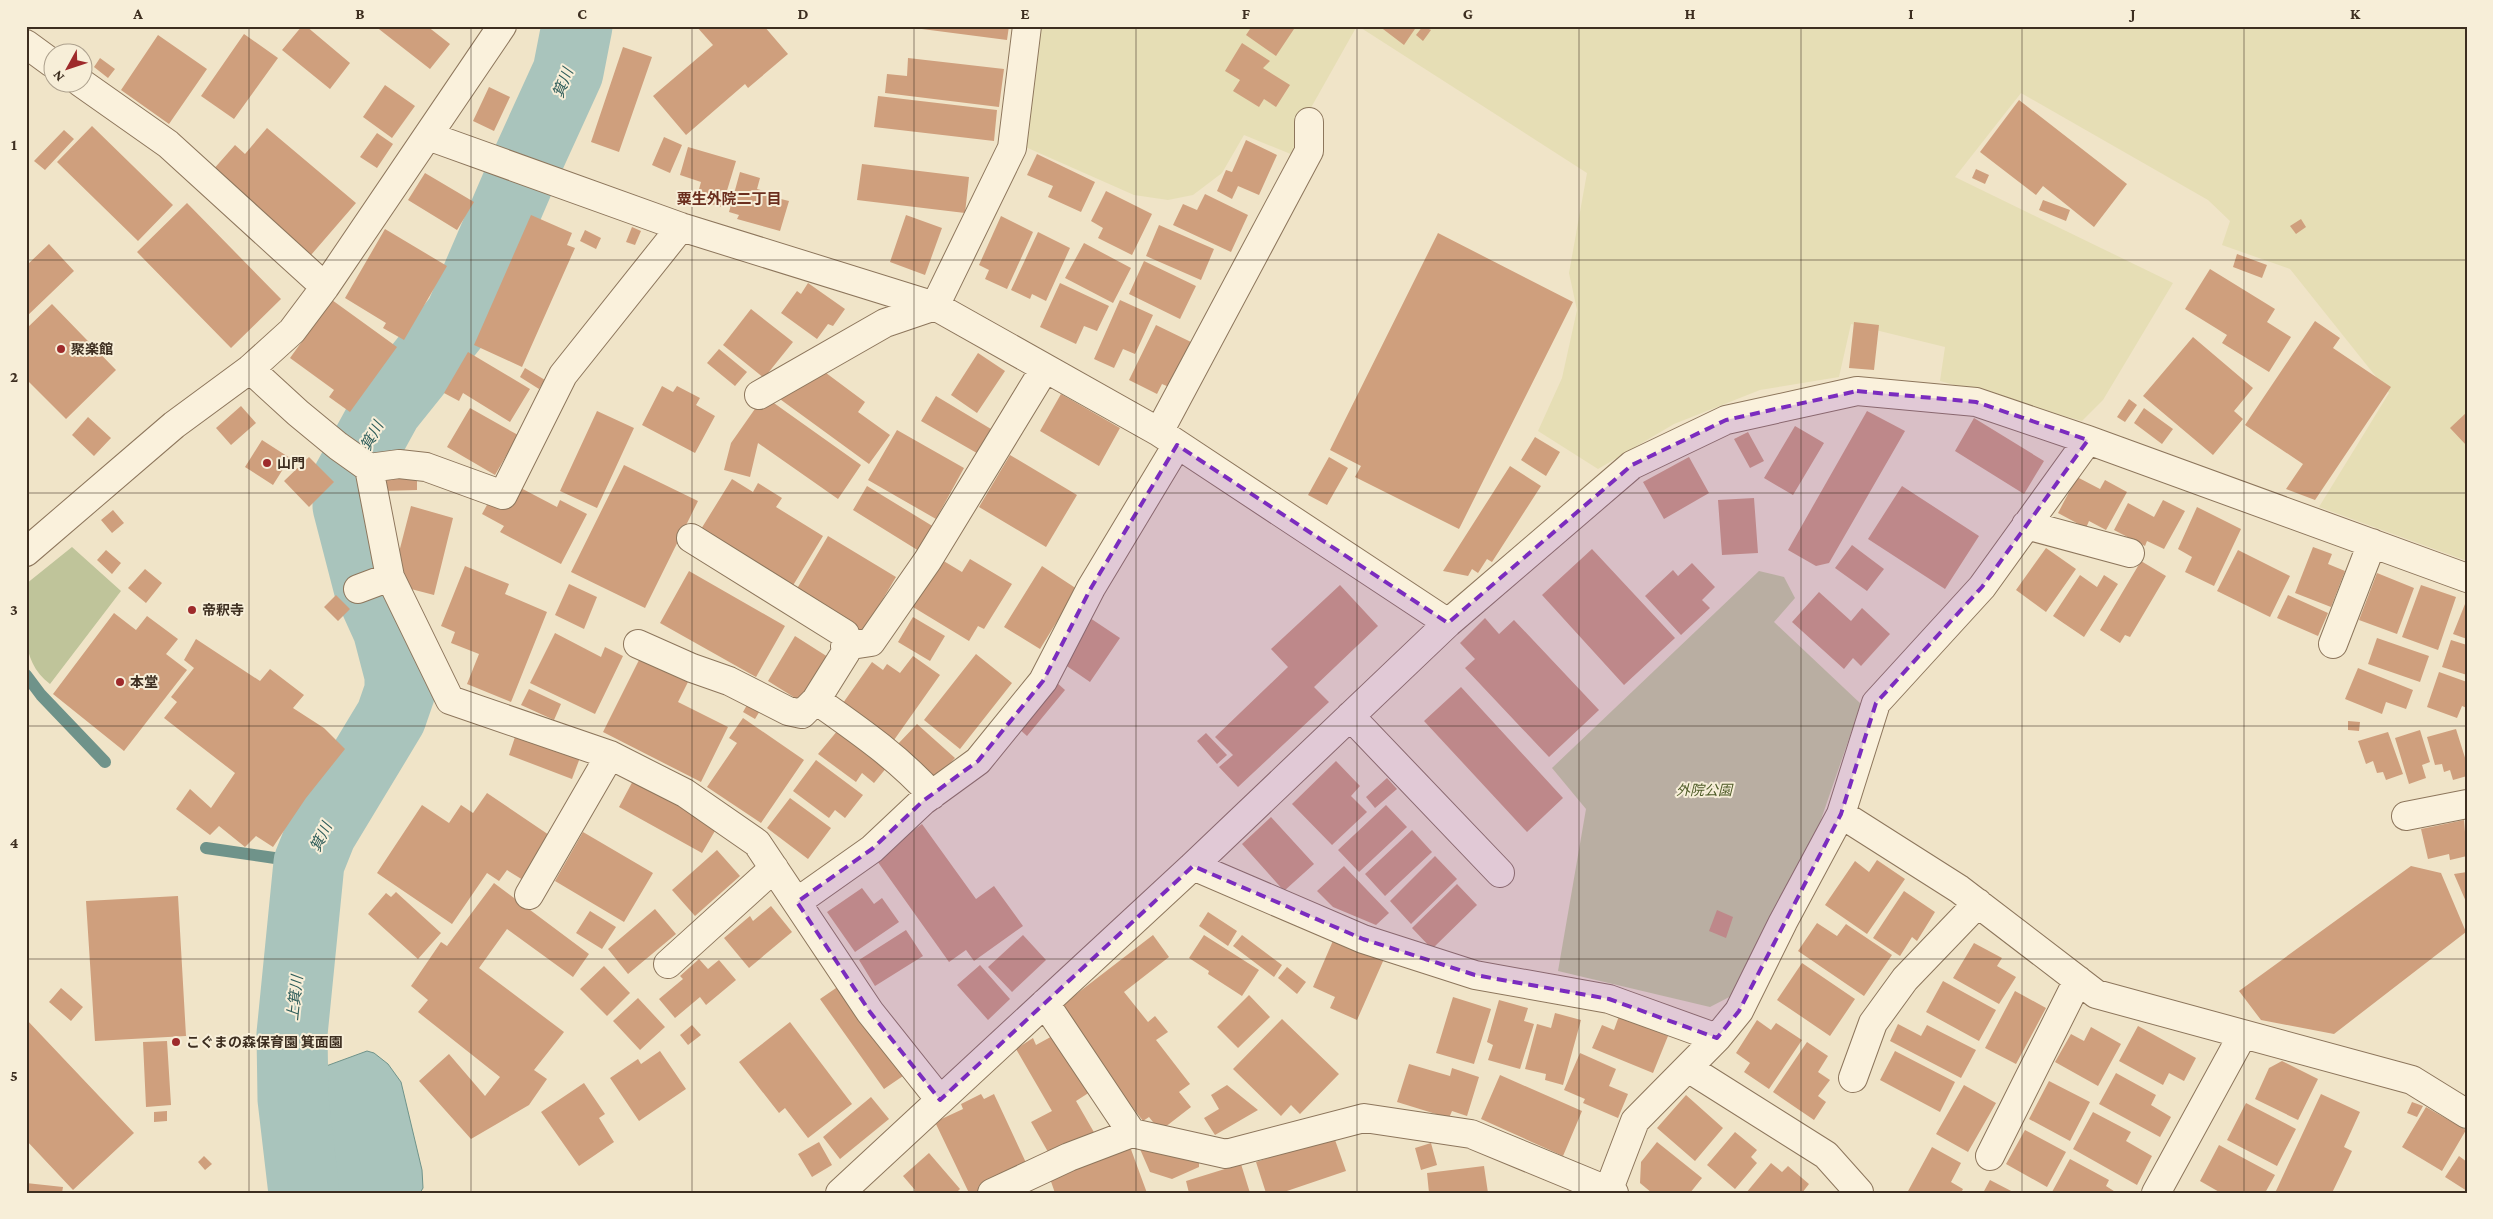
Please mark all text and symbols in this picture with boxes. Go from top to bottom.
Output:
text: A [132,5,143,22]
text: B [355,5,365,22]
text: C [577,5,587,22]
text: D [797,5,809,22]
text: E [1020,5,1030,22]
text: F [1242,5,1251,22]
text: G [1463,5,1473,22]
text: H [1685,5,1696,22]
text: I [1908,5,1914,22]
text: J [2128,5,2136,22]
text: K [2350,5,2361,22]
north arrow [42,42,92,92]
water label: 箕川 [550,64,577,100]
text: N [49,67,67,85]
text: 1 [11,136,17,153]
district label: 粟生外院二丁目 [676,190,782,207]
place label: 聚楽館 [71,341,113,357]
marker: 聚楽館 [55,343,67,355]
text: 2 [10,368,18,385]
water label: 箕川 [358,417,387,453]
place label: 山門 [277,455,305,471]
marker: 山門 [261,457,273,469]
text: 3 [10,601,18,618]
place label: 帝釈寺 [202,602,244,618]
marker: 帝釈寺 [186,604,198,616]
place label: 本堂 [130,674,158,690]
marker: 本堂 [114,676,126,688]
park label: 外院公園 [1676,782,1734,798]
water label: 箕川 [307,818,336,854]
text: 4 [10,834,19,851]
water label: 上箕川 [285,973,306,1021]
place label: こぐまの森保育園 箕面園 [186,1034,343,1050]
marker: こぐまの森保育園 箕面園 [170,1036,182,1048]
text: 5 [10,1067,18,1084]

